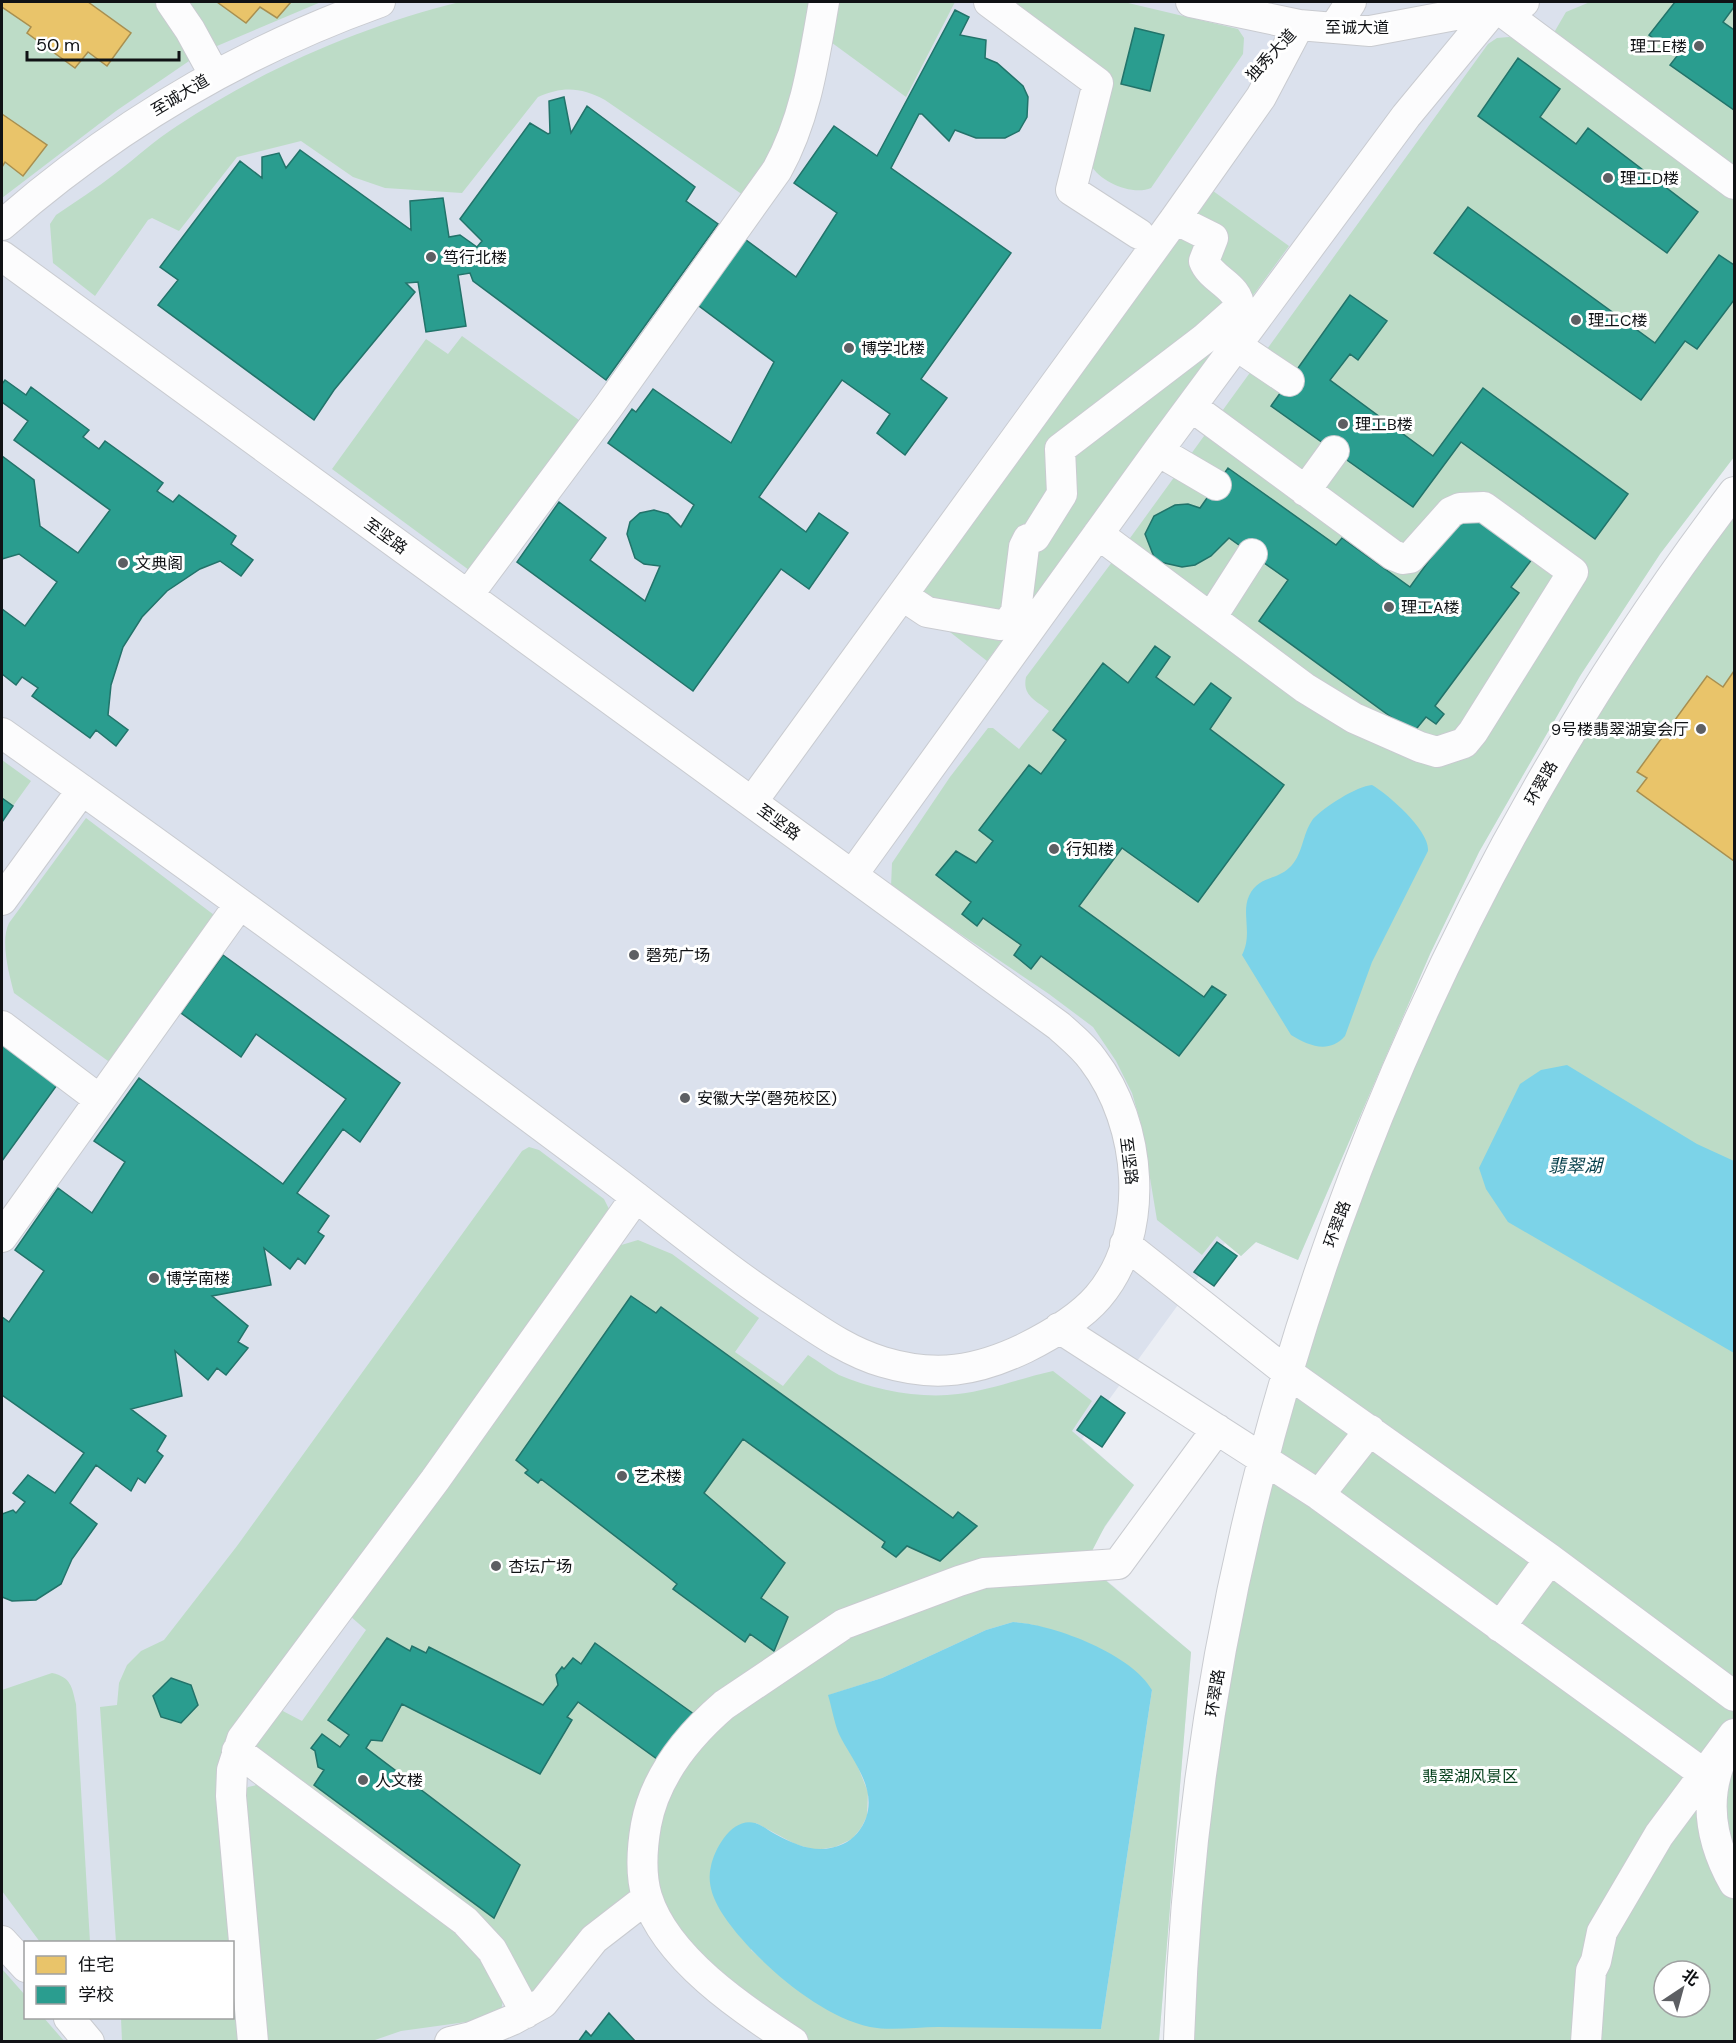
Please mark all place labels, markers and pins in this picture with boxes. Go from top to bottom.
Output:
place label: 理工E楼 [1630,36,1687,57]
marker: 理工E楼 [1692,39,1706,53]
place label: 理工D楼 [1620,168,1679,189]
marker: 理工D楼 [1601,171,1615,185]
place label: 笃行北楼 [443,247,507,268]
marker: 笃行北楼 [424,250,438,264]
place label: 理工C楼 [1588,310,1647,331]
marker: 理工C楼 [1569,313,1583,327]
place label: 博学北楼 [861,338,925,359]
marker: 博学北楼 [842,341,856,355]
place label: 理工B楼 [1355,414,1413,435]
marker: 理工B楼 [1336,417,1350,431]
place label: 文典阁 [135,553,183,574]
marker: 文典阁 [116,556,130,570]
place label: 理工A楼 [1401,597,1460,618]
marker: 理工A楼 [1382,600,1396,614]
place label: 9号楼翡翠湖宴会厅 [1551,719,1689,740]
marker: 9号楼翡翠湖宴会厅 [1694,722,1708,736]
place label: 行知楼 [1066,839,1114,860]
marker: 行知楼 [1047,842,1061,856]
place label: 磬苑广场 [646,945,710,966]
marker: 磬苑广场 [627,948,641,962]
place label: 安徽大学(磬苑校区) [697,1088,837,1109]
marker: 安徽大学(磬苑校区) [678,1091,692,1105]
place label: 博学南楼 [166,1268,230,1289]
marker: 博学南楼 [147,1271,161,1285]
place label: 艺术楼 [634,1466,682,1487]
marker: 艺术楼 [615,1469,629,1483]
place label: 杏坛广场 [508,1556,572,1577]
marker: 杏坛广场 [489,1559,503,1573]
place label: 人文楼 [375,1770,423,1791]
marker: 人文楼 [356,1773,370,1787]

